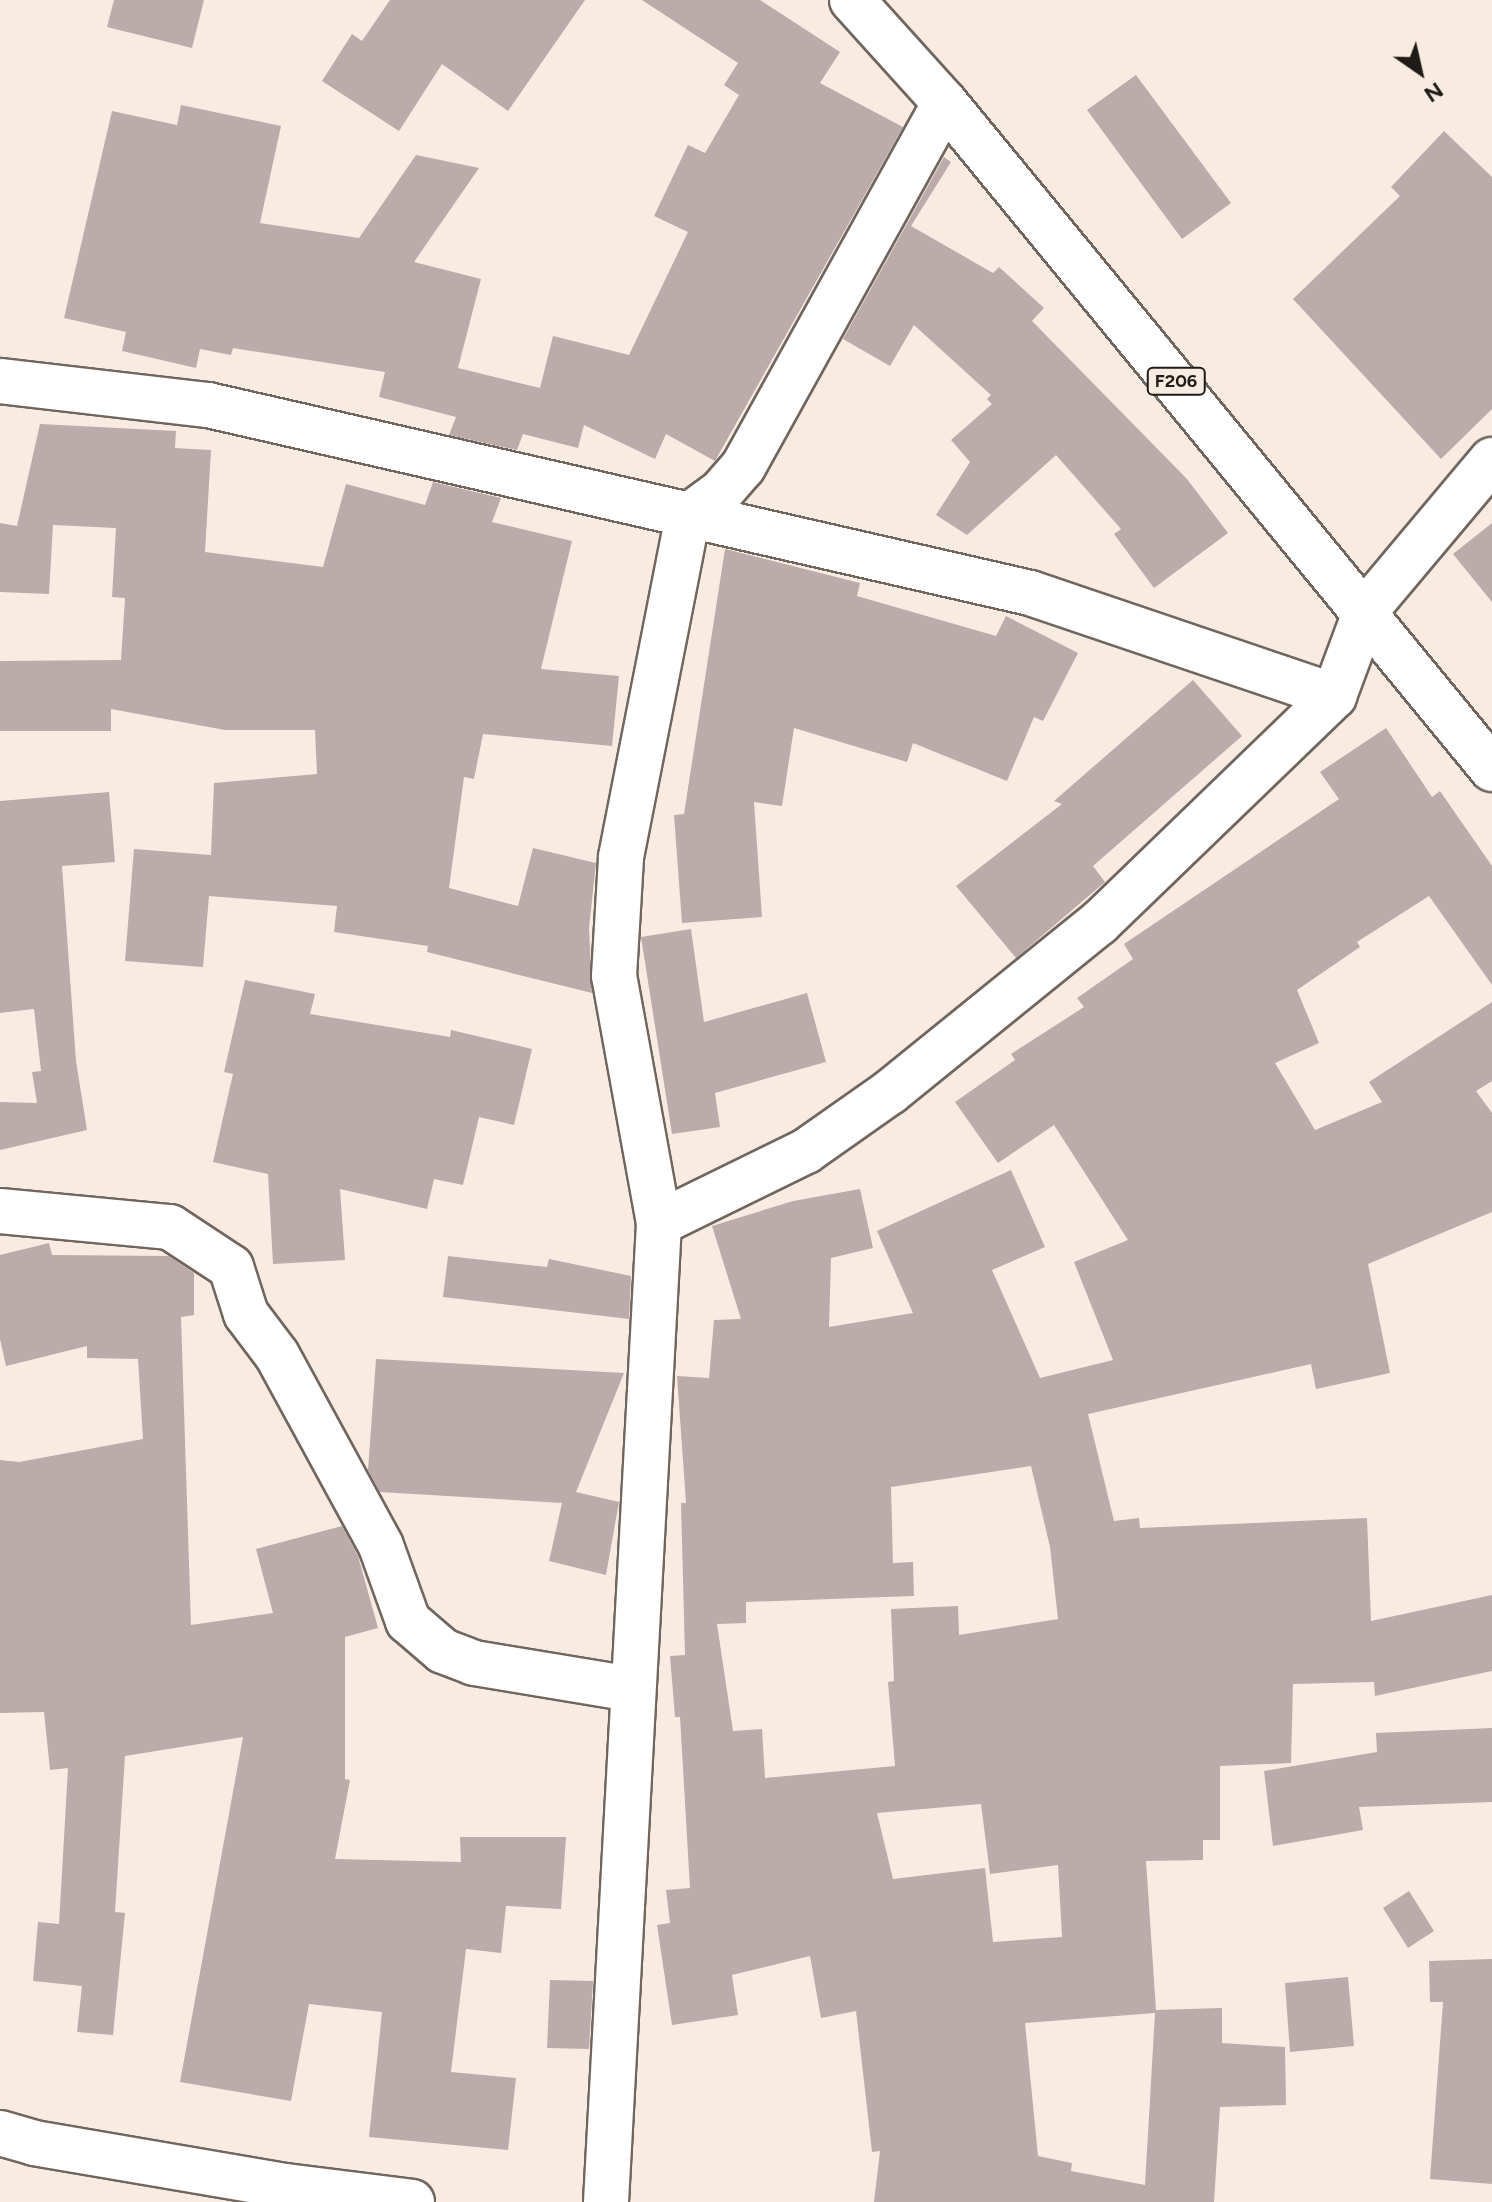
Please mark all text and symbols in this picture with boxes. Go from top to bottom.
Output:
north arrow [1380,32,1460,112]
text: N [1419,76,1448,108]
road number: F206 [1146,367,1206,395]

